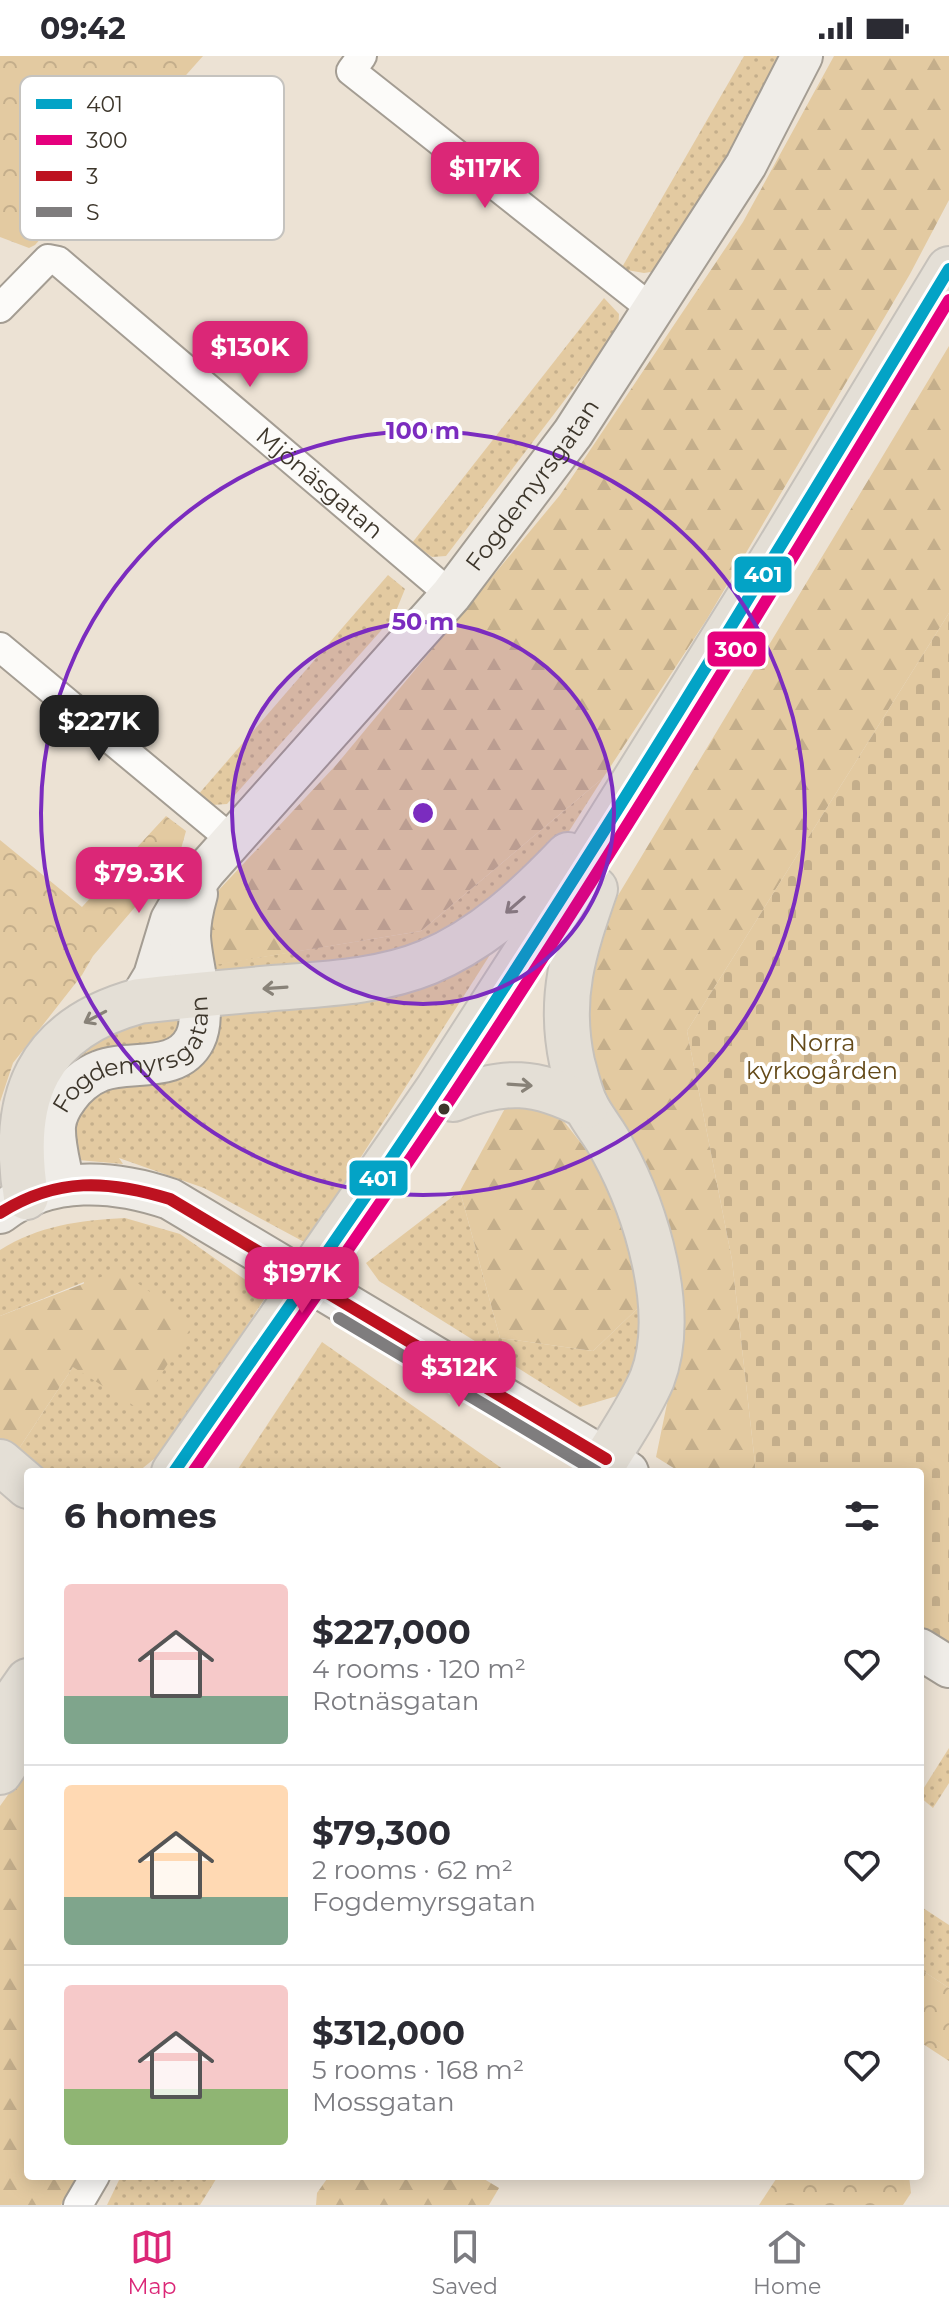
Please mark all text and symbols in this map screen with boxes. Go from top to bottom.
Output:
text: 09:42 [40,10,126,47]
legend [20,76,284,240]
text: 401 [86,91,123,118]
text: 300 [86,127,128,154]
pin: $117K [429,142,541,210]
text: $117K [449,152,521,184]
text: 3 [86,163,98,190]
text: S [86,199,100,226]
pin: $130K [194,321,306,389]
text: $130K [211,331,289,363]
street label: Fogdemyrsgatan [459,393,605,577]
text: 100 m [386,416,460,445]
street label: Mjönäsgatan [250,421,389,545]
line badge: 401 [733,555,793,594]
text: 401 [744,561,782,588]
text: 50 m [392,607,454,636]
line badge: 300 [706,630,767,668]
text: 300 [714,636,758,663]
pin: $227K [43,695,155,763]
text: $227K [58,705,140,737]
centre of rings [409,799,437,827]
pin: $79.3K [74,847,204,915]
text: $79.3K [94,857,184,889]
one-way arrow [505,896,526,914]
one-way arrow [262,981,289,996]
street label: Fogdemyrsgatan [46,995,214,1118]
one-way arrow [84,1010,108,1026]
park label: Norra kyrkogården [746,1028,898,1085]
one-way arrow [506,1078,533,1093]
unlabelled marker [436,1101,452,1117]
line badge: 401 [348,1159,409,1197]
text: 401 [359,1165,397,1192]
pin: $197K [246,1247,358,1315]
text: $197K [263,1257,341,1289]
pin: $312K [403,1341,515,1409]
text: $312K [421,1351,497,1383]
icon: filters [840,1494,884,1538]
text: 6 homes [64,1495,217,1537]
text: $227,000 [312,1611,471,1653]
icon: home [128,1616,224,1712]
icon: heart [840,1642,884,1686]
text: 4 rooms · 120 m² [312,1653,526,1685]
text: Rotnäsgatan [312,1685,479,1717]
text: $79,300 [312,1812,451,1854]
icon: home [128,1817,224,1913]
icon: heart [840,1843,884,1887]
text: 2 rooms · 62 m² [312,1854,513,1886]
text: Fogdemyrsgatan [312,1886,536,1918]
text: $312,000 [312,2012,465,2054]
icon: home [128,2017,224,2113]
icon: heart [840,2043,884,2087]
text: 5 rooms · 168 m² [312,2054,524,2086]
text: Mossgatan [312,2086,455,2118]
tab: Map [128,2225,177,2300]
tab: Saved [432,2225,498,2300]
tab: Home [753,2225,821,2300]

